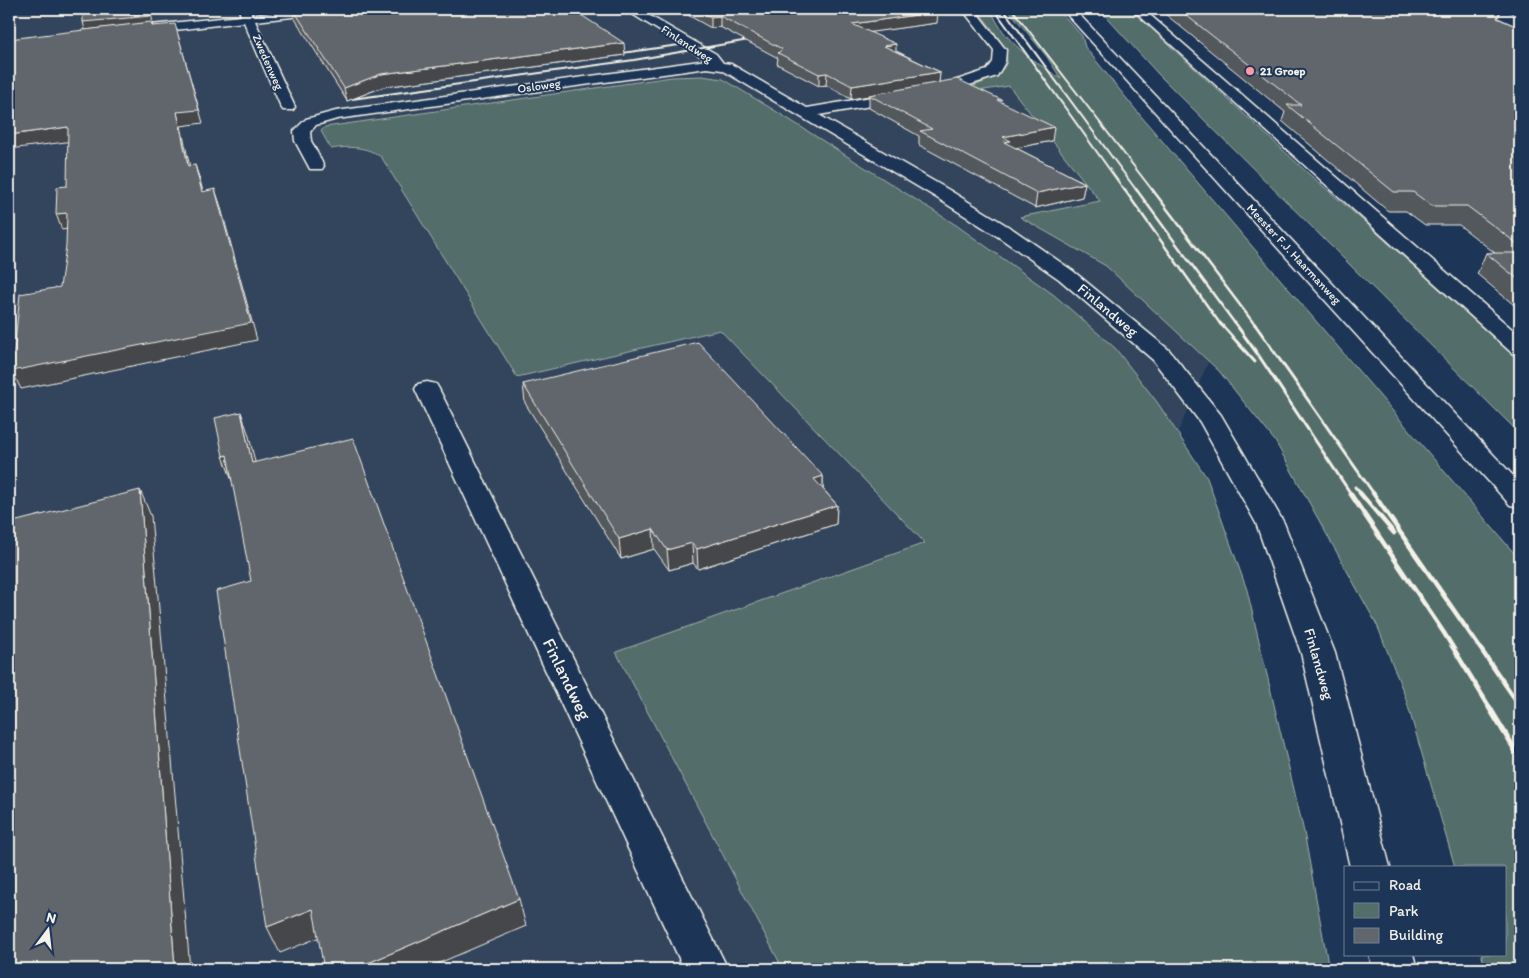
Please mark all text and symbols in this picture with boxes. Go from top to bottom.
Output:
street label: Finlandweg [659,22,716,66]
street label: Zwedenweg [249,32,287,93]
place label: 21 Groep [1260,64,1305,79]
marker: 21 Groep [1244,65,1256,77]
street label: Osloweg [516,76,562,96]
street label: Meester F.J. Haarmanweg [1244,201,1345,308]
street label: Finlandweg [1074,279,1142,341]
street label: Finlandweg [1300,626,1338,702]
street label: Finlandweg [538,635,597,724]
legend [1344,866,1506,956]
text: Road [1389,876,1422,894]
text: Park [1389,902,1419,920]
north arrow [22,906,72,956]
text: N [44,908,58,927]
text: Building [1389,926,1443,944]

